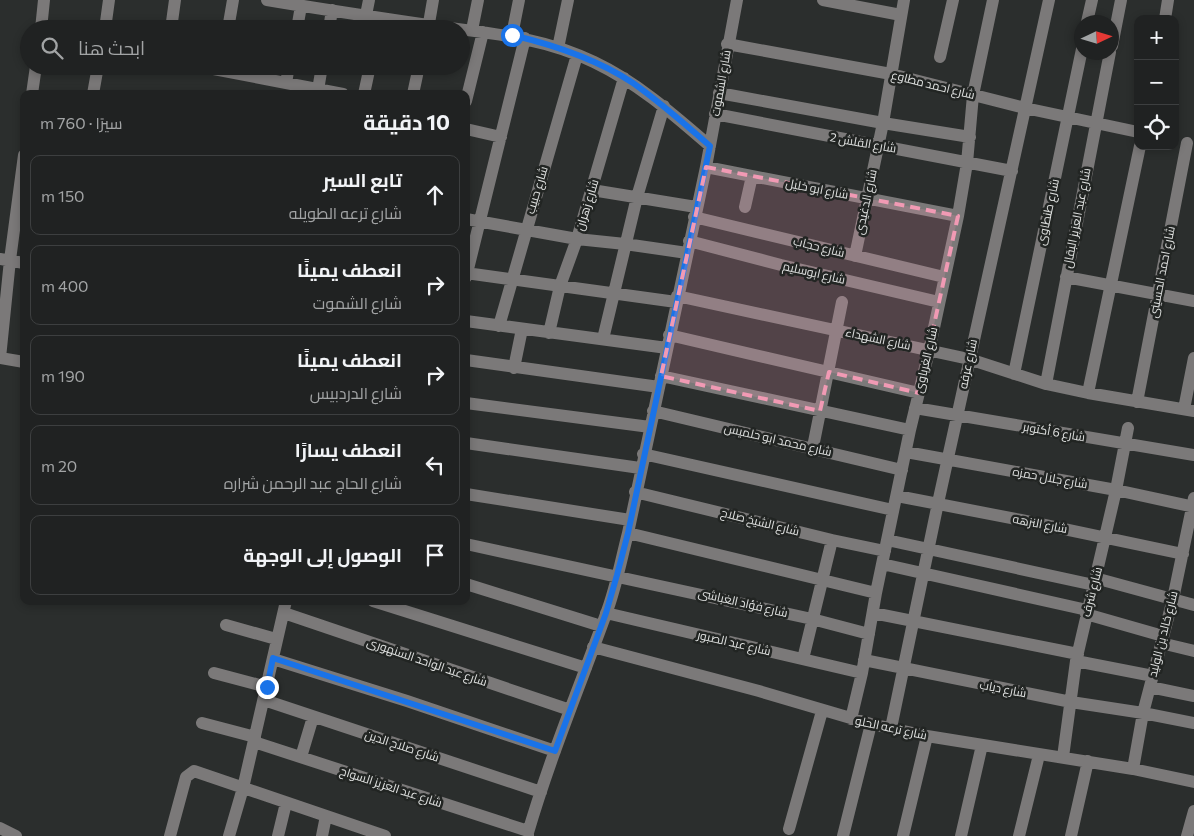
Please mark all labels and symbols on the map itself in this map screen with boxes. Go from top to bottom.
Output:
north arrow [1074,15,1119,60]
route start [501,24,524,47]
street label: شارع الشموت [707,49,735,117]
street label: شارع احمد مطاوع [890,67,977,103]
street label: شارع القلش 2 [828,129,898,157]
street label: شارع حبيب [522,164,552,216]
street label: شارع عبد العزيز البقال [1059,166,1095,270]
street label: شارع الدغيدى [851,168,881,236]
street label: شارع ابو خليل [784,175,850,203]
street label: شارع زهران [572,177,602,233]
street label: شارع طنطاوى [1033,177,1063,247]
street label: شارع احمد الحسينى [1145,225,1179,319]
street label: شارع حجاب [792,233,846,261]
street label: شارع ابوسليم [781,258,847,288]
street label: شارع الشهداء [844,324,912,354]
street label: شارع الغرباوى [911,325,941,395]
street label: شارع عرفه [955,338,981,390]
street label: شارع 6 أكتوبر [1021,418,1087,445]
street label: شارع محمد ابو حلميس [723,420,833,460]
street label: شارع جلال حمزه [1011,464,1089,492]
street label: شارع الشيخ صلاح [719,504,801,540]
street label: شارع النزهه [1011,511,1069,537]
street label: شارع شرف [1078,565,1106,619]
street label: شارع فؤاد الغباشى [697,585,790,621]
street label: شارع خالد بن الوليد [1145,589,1181,679]
street label: شارع عبد الصبور [695,627,773,659]
street label: شارع عبد الواحد السنهورى [365,634,489,690]
route end [256,676,279,699]
street label: شارع دياب [978,677,1028,701]
street label: شارع ترعه الحلو [854,713,928,743]
street label: شارع صلاح الدين [363,726,441,766]
street label: شارع عبد العزيز السواح [338,763,444,811]

